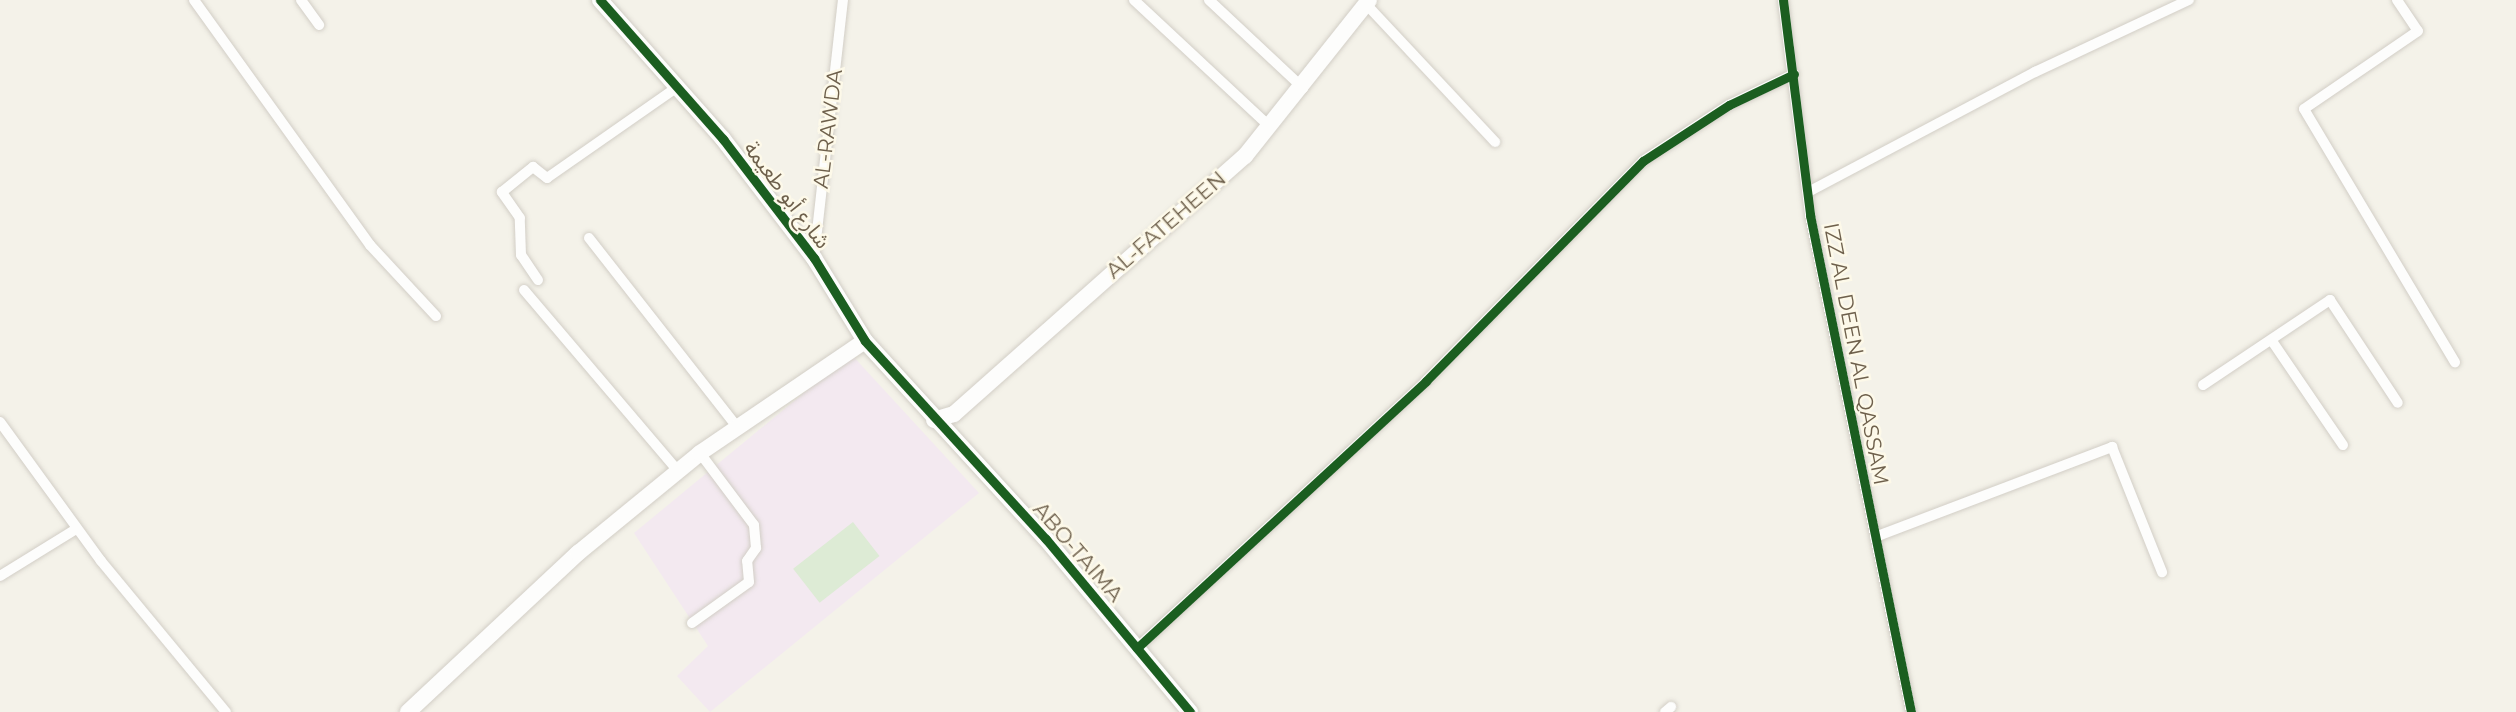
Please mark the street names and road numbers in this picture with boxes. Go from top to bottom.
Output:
street label: AL-RAWDA [808,68,848,190]
street label: شارع أبو طعيمة [738,136,836,254]
street label: AL-FATEHEEN [1101,166,1231,284]
street label: IZZ AL DEEN AL QASSAM [1818,221,1894,487]
street label: ABO-TAIMA [1028,497,1128,607]

